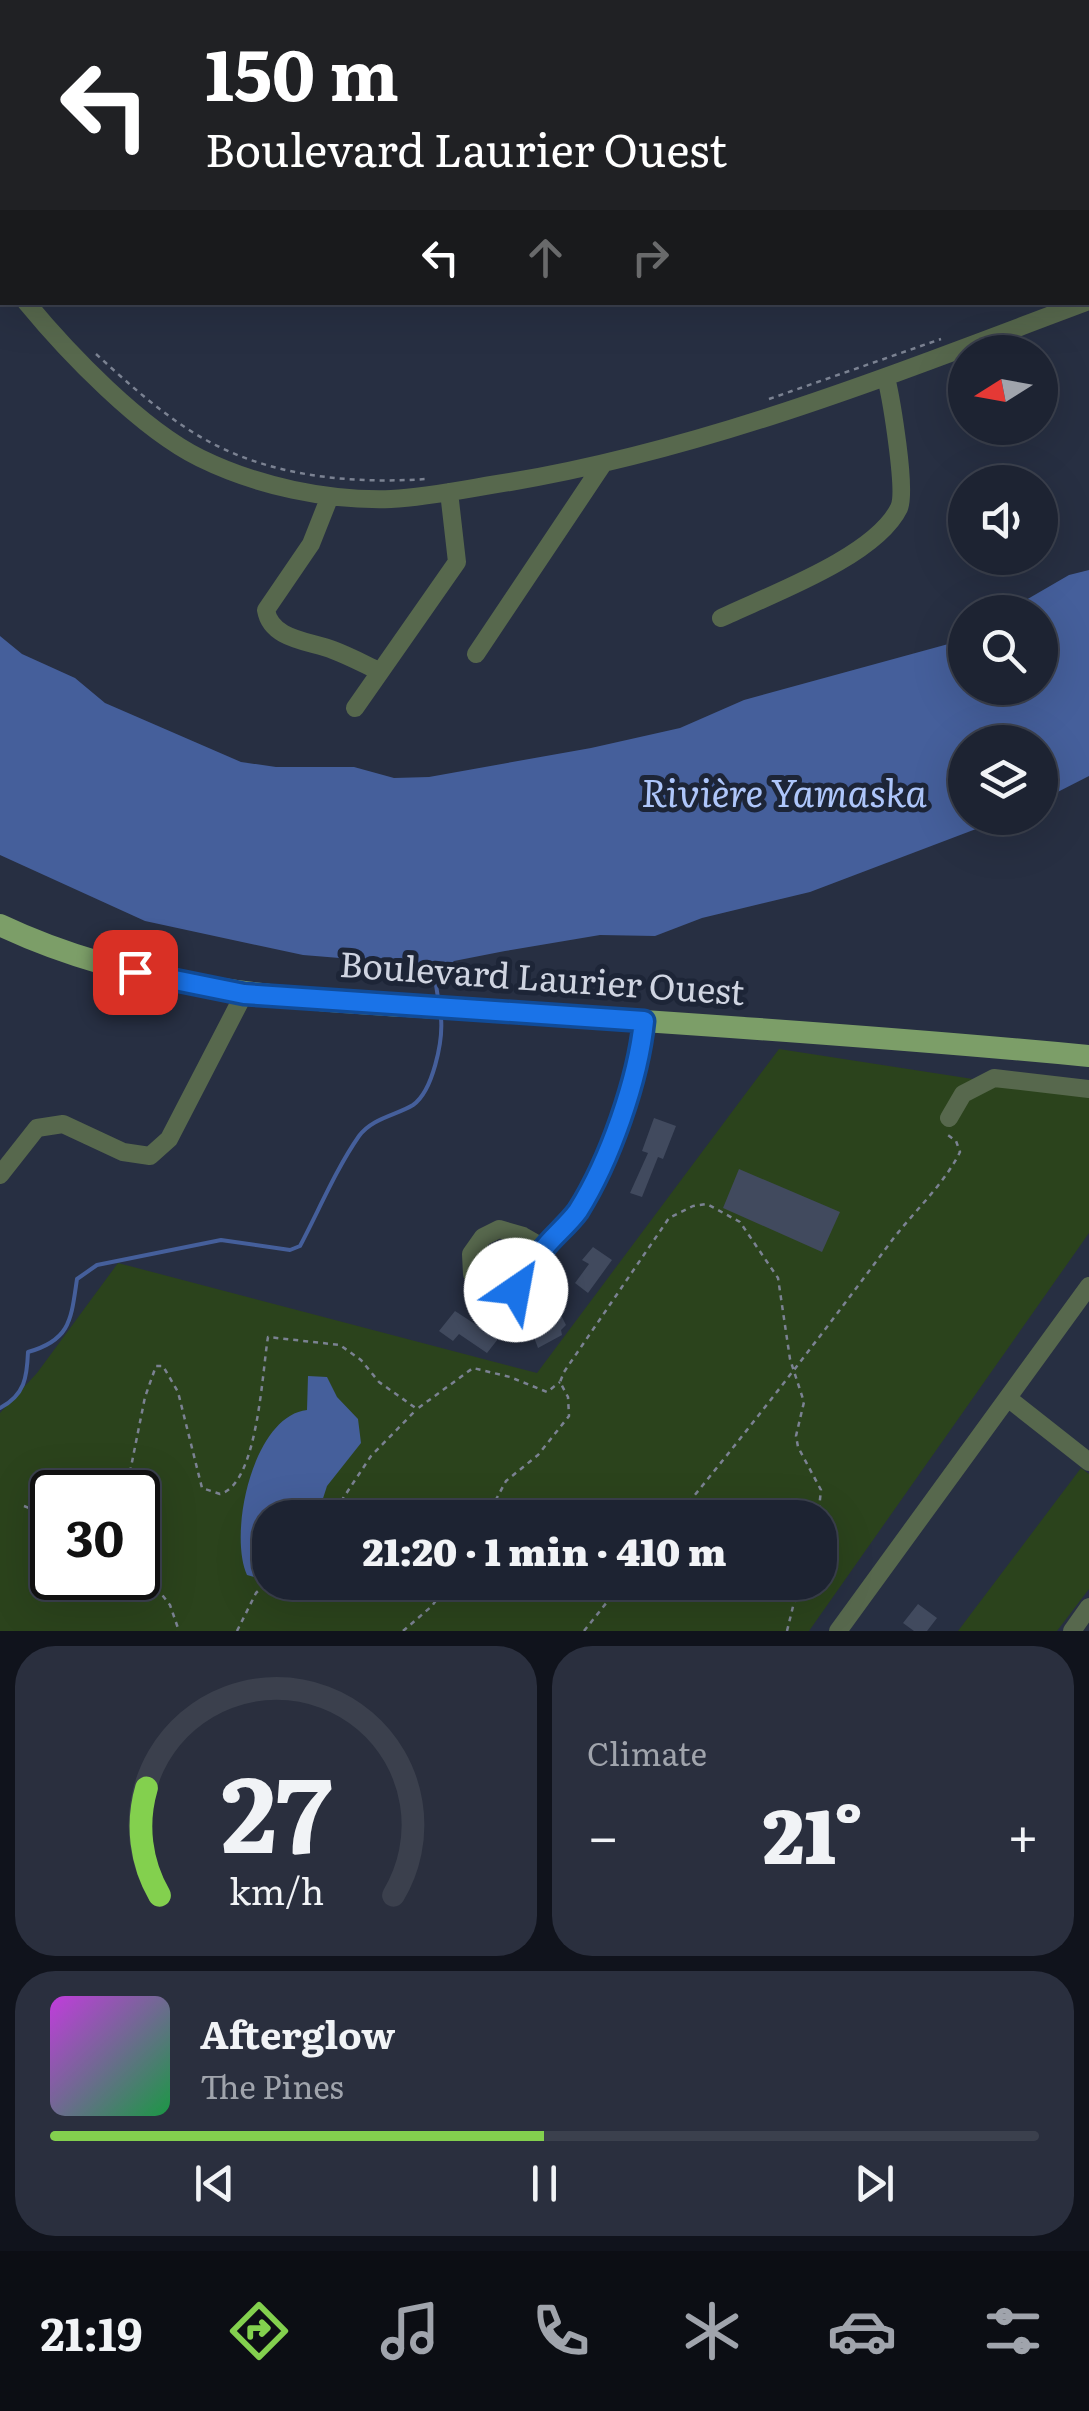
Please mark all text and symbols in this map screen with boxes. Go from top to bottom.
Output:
text: 150 m [205,19,399,123]
icon: left [40,40,170,170]
text: Boulevard Laurier Ouest [205,114,727,181]
icon: left [413,230,468,285]
icon: ahead [518,230,573,285]
icon: right [623,230,678,285]
north arrow [948,335,1058,445]
map controls [948,335,1058,835]
button: sound [948,465,1058,575]
button: search [948,595,1058,705]
button: layers [948,725,1058,835]
water label: Rivière Yamaska [641,762,927,819]
pin [93,930,178,1015]
street label: Boulevard Laurier Ouest [338,936,747,1016]
icon: arrive [108,945,163,1000]
position arrow [464,1238,568,1342]
speed limit sign: 30 [30,1470,160,1600]
text: 21:20 · 1 min · 410 m [363,1521,726,1578]
text: Climate [587,1728,707,1776]
text: 27 [220,1731,332,1885]
text: 21° [763,1776,863,1887]
text: − [587,1792,619,1874]
text: + [1007,1792,1039,1874]
text: km/h [228,1863,324,1916]
text: Afterglow [200,2004,395,2061]
text: The Pines [200,2061,344,2109]
icon: previous [187,2156,242,2211]
icon: pause [517,2156,572,2211]
icon: next [847,2156,902,2211]
icon: directions [224,2296,294,2366]
icon: music [375,2296,445,2366]
icon: phone [526,2296,596,2366]
icon: climate [677,2296,747,2366]
icon: car [827,2296,897,2366]
icon: filters [978,2296,1048,2366]
text: 21:19 [40,2298,143,2365]

